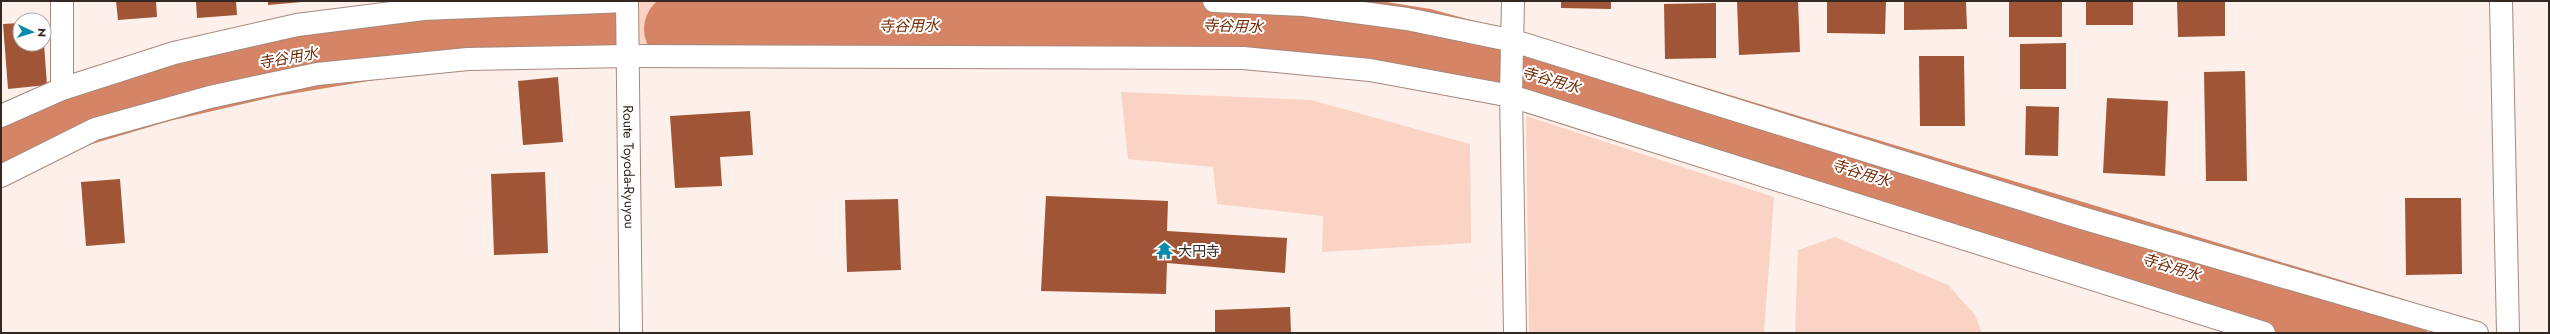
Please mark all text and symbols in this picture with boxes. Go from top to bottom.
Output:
north arrow [12,12,52,52]
water label: 寺谷用水 [879,14,941,38]
water label: 寺谷用水 [1203,14,1265,38]
text: N [34,28,50,38]
water label: 寺谷用水 [257,42,321,74]
water label: 寺谷用水 [1519,61,1585,99]
street label: Route Toyoda-Ryuyou [618,105,640,229]
water label: 寺谷用水 [1829,154,1895,193]
temple icon: 大円寺 [1155,241,1175,261]
place label: 大円寺 [1178,241,1220,261]
water label: 寺谷用水 [2139,248,2205,287]

